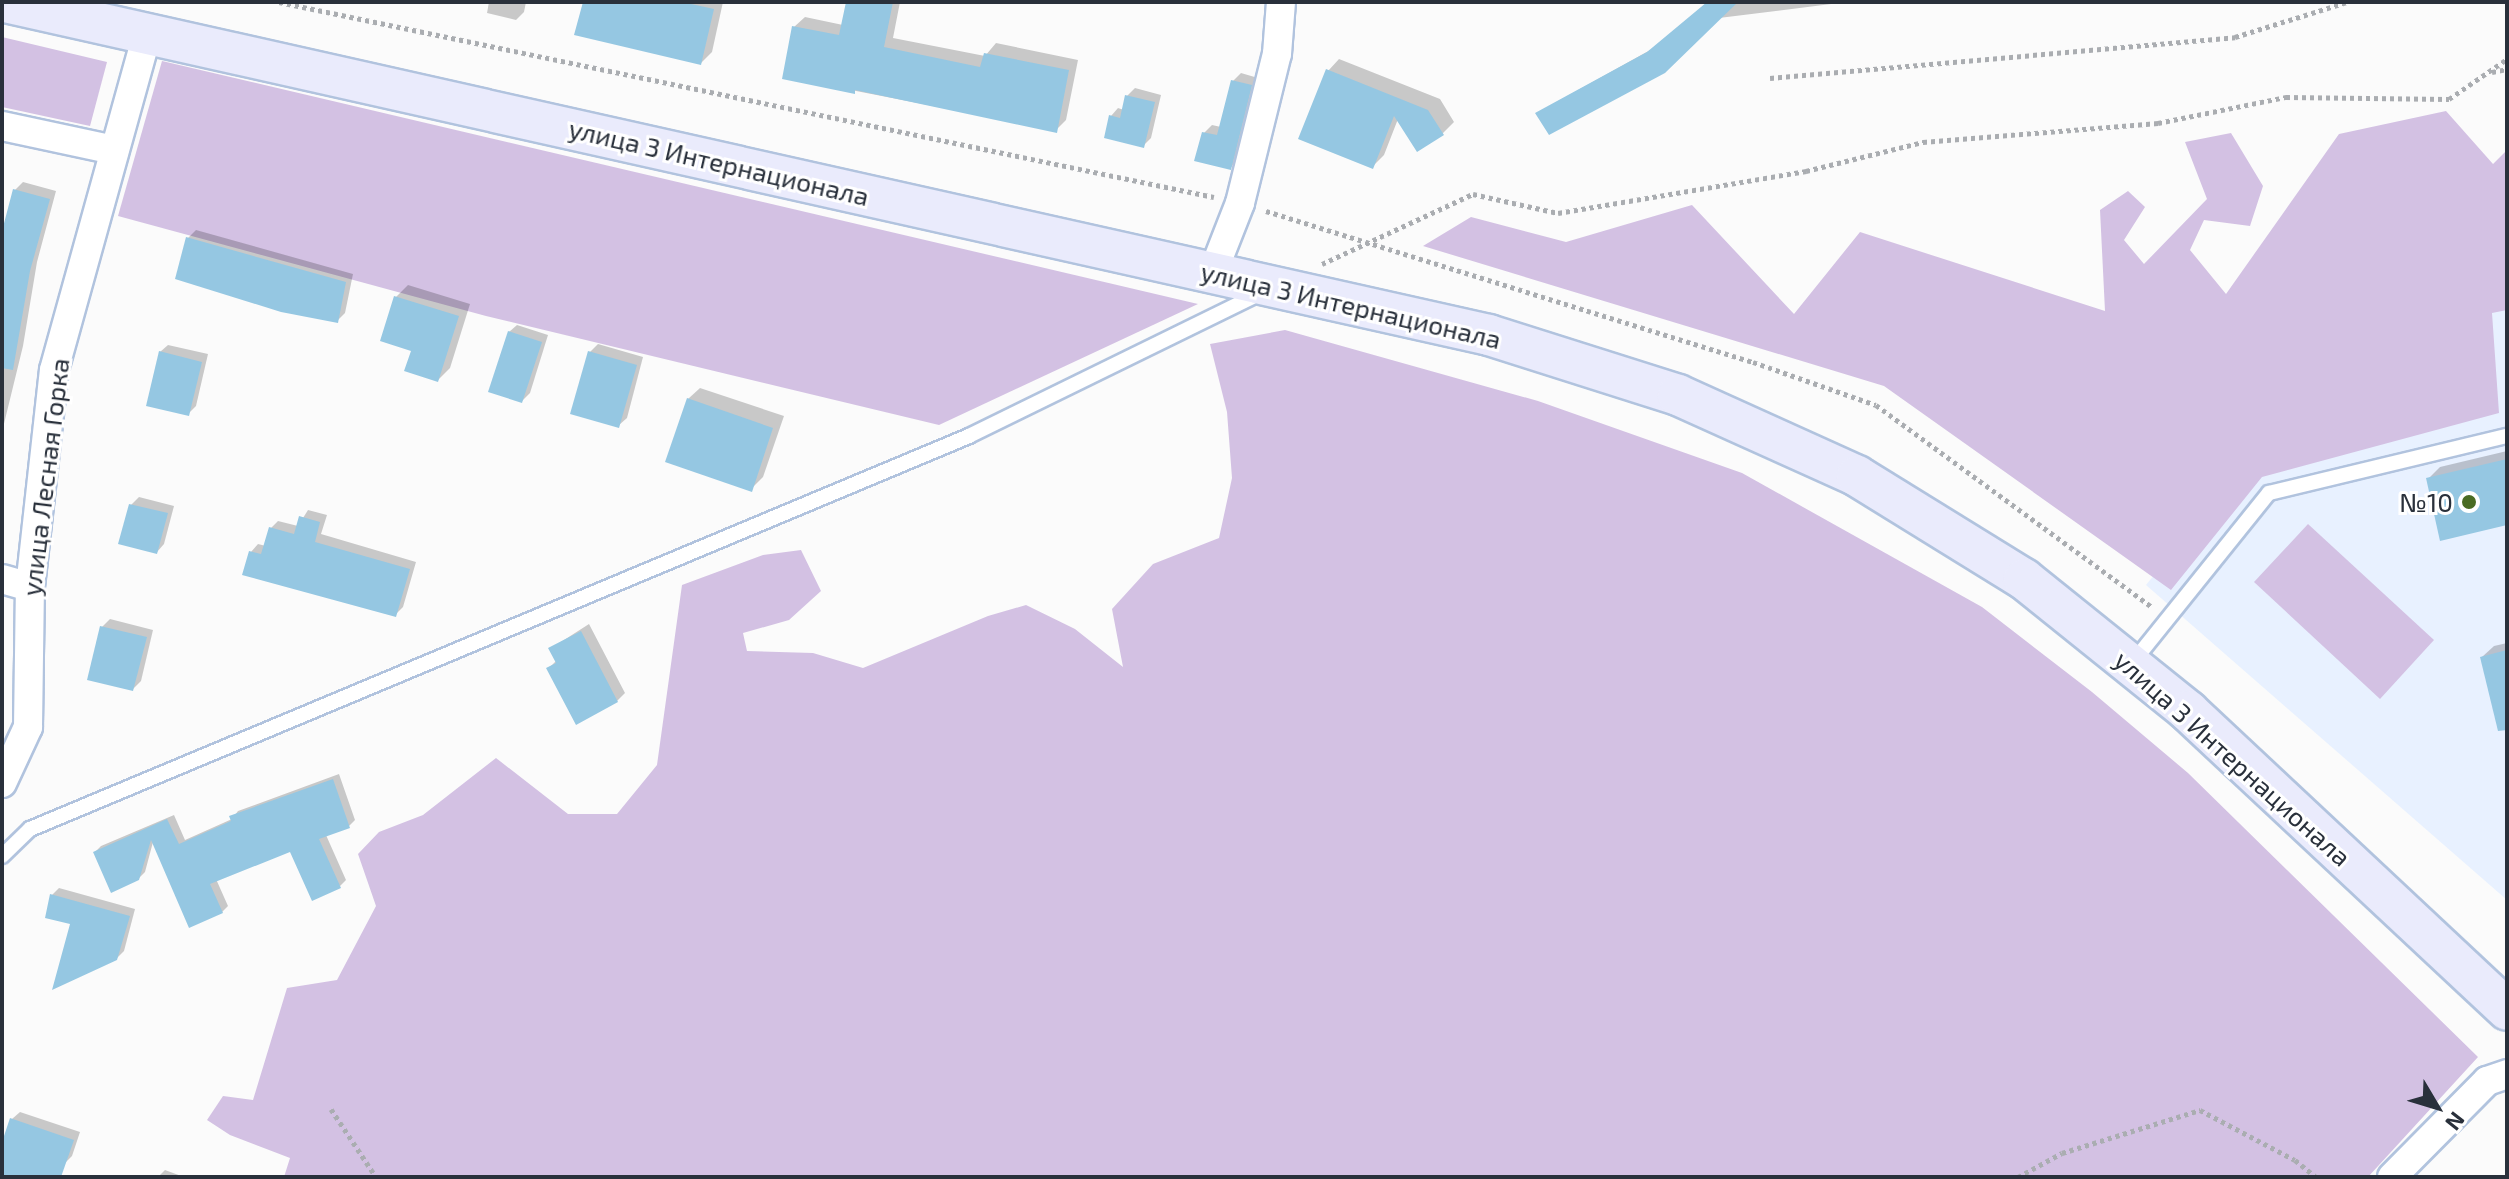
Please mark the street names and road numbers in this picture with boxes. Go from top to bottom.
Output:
street label: улица 3 Интернационала [566,112,872,212]
street label: улица 3 Интернационала [1198,255,1504,355]
street label: улица Лесная Горка [15,356,75,598]
street label: улица 3 Интернационала [2108,644,2358,872]

